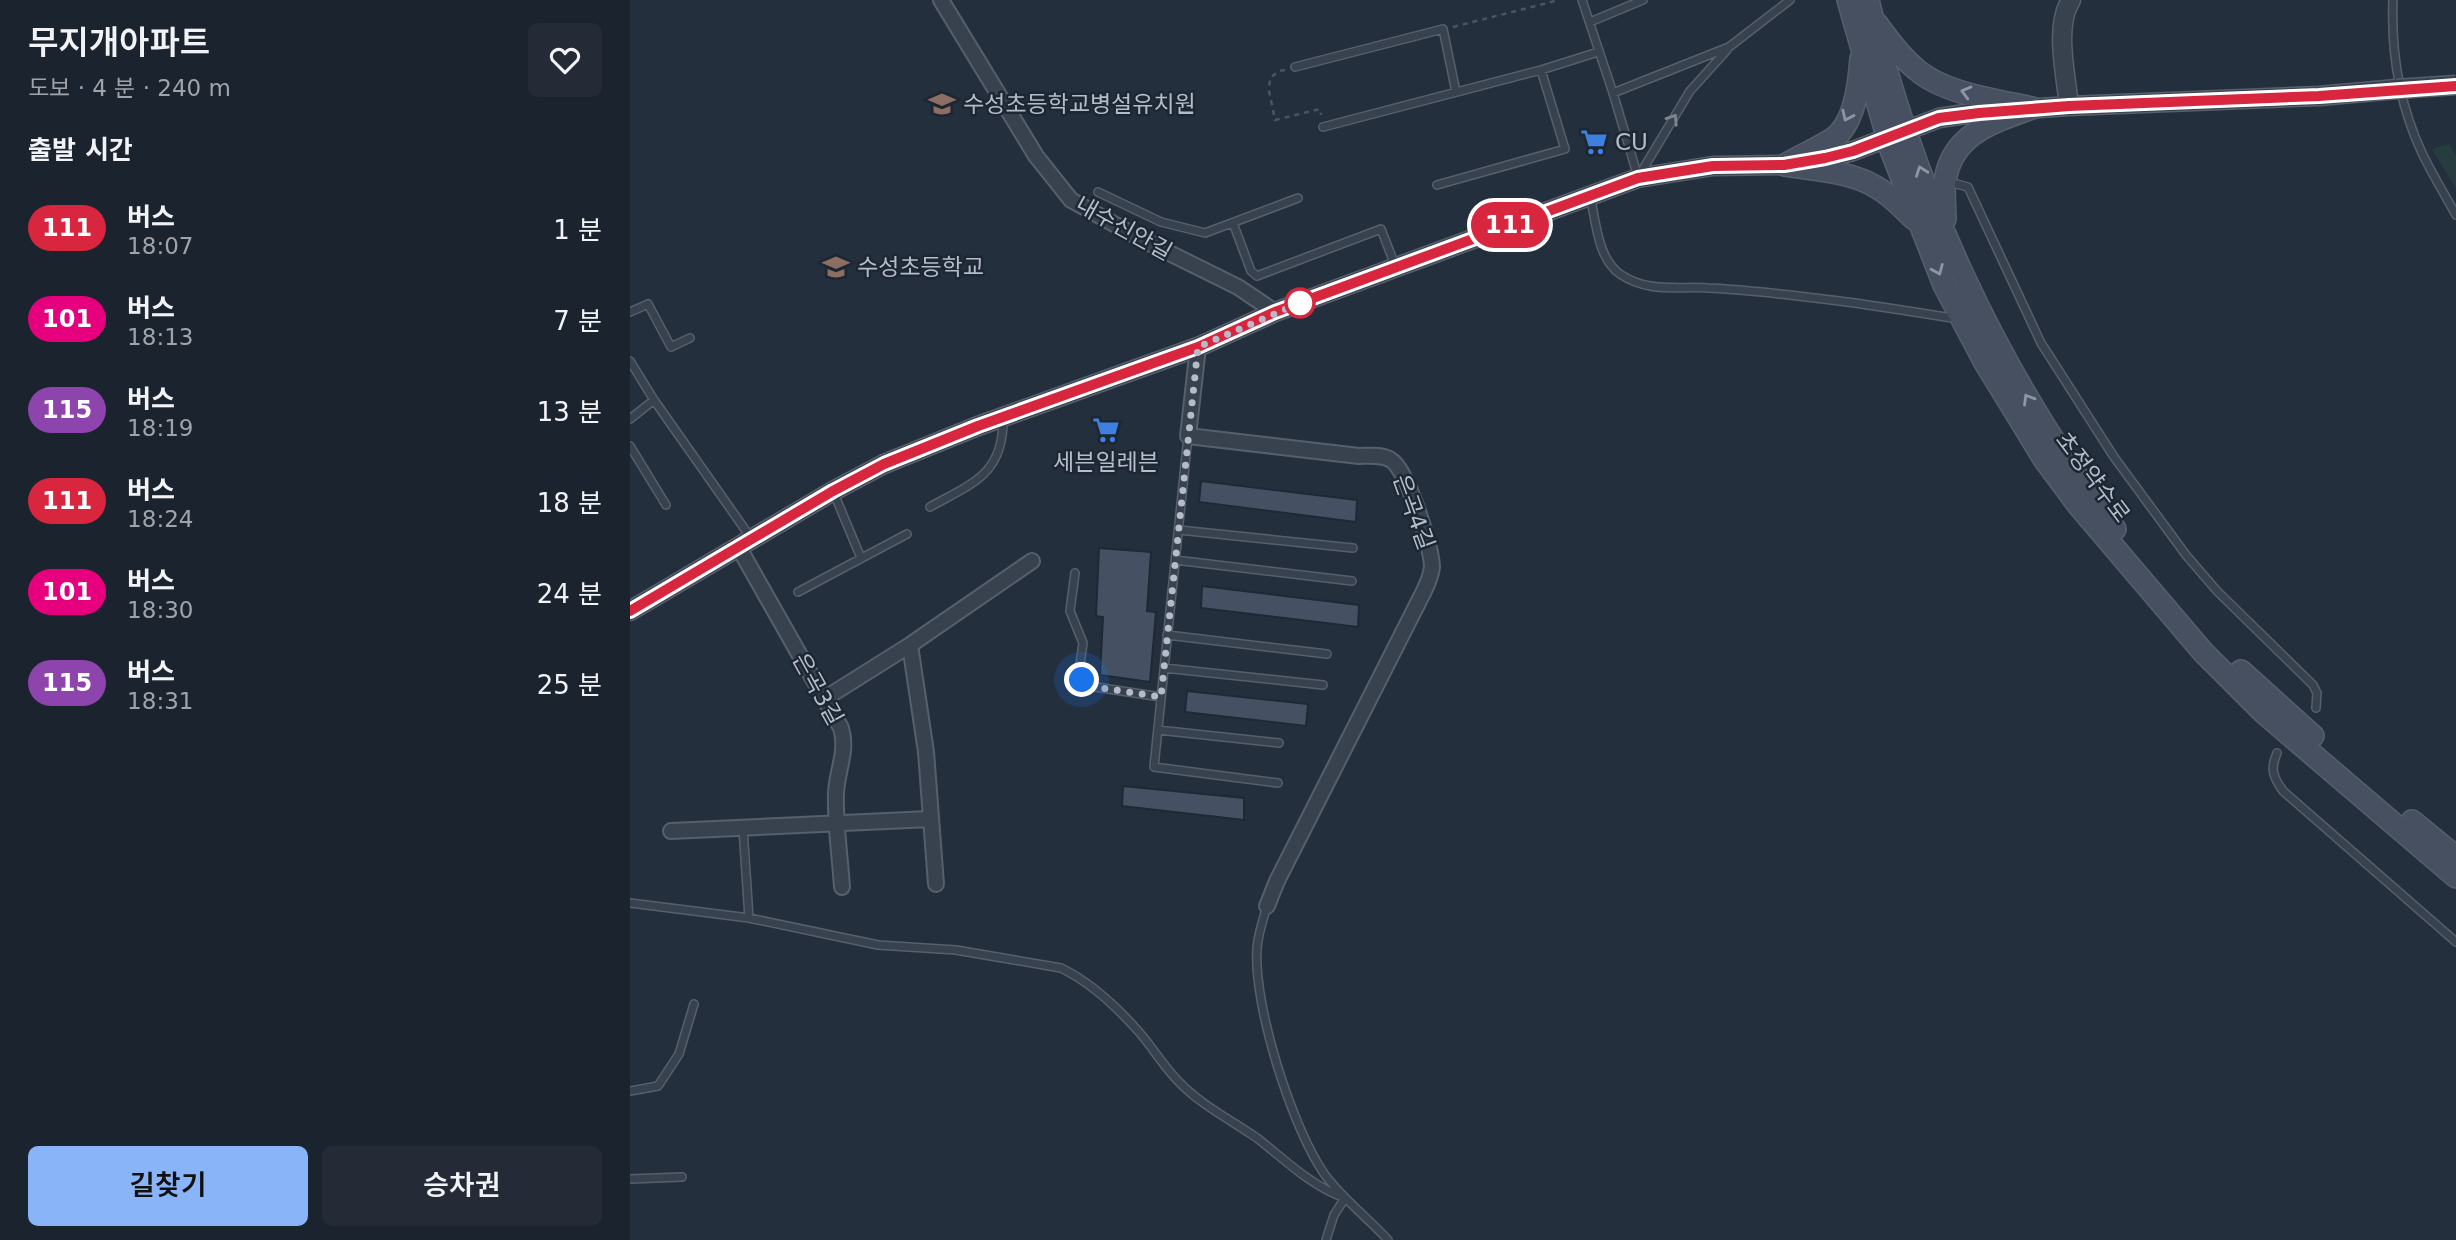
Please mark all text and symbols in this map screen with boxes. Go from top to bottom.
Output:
text: 무지개아파트 [28,23,210,62]
button: heart [528,23,602,97]
text: 도보 · 4 분 · 240 m [28,75,231,101]
one-way arrow [1960,85,1972,100]
school or university icon: 수성초등학교병설유치원 [927,89,957,119]
place label: 수성초등학교병설유치원 [963,91,1196,117]
one-way arrow [1842,109,1856,121]
one-way arrow [1664,114,1677,127]
supermarket icon: CU [1579,127,1609,157]
place label: CU [1615,129,1648,155]
text: 출발 시간 [28,135,133,165]
one-way arrow [1915,165,1929,177]
street label: 내수신안길 [1071,191,1177,265]
text: 버스 [127,202,175,232]
line badge: 111 [1470,202,1550,248]
text: 111 [1485,211,1535,239]
text: 111 [42,214,92,242]
text: 1 분 [553,215,602,245]
text: 18:07 [127,233,193,259]
school or university icon: 수성초등학교 [821,252,851,282]
place label: 수성초등학교 [857,254,984,280]
one-way arrow [1929,263,1943,275]
unlabelled marker [1285,288,1315,318]
text: 버스 [127,293,175,323]
text: 101 [42,305,92,333]
text: 7 분 [553,306,602,336]
text: 18:13 [127,324,193,350]
text: 버스 [127,384,175,414]
one-way arrow [2023,393,2036,406]
text: 115 [42,396,92,424]
text: 13 분 [537,397,602,427]
text: 18:19 [127,415,193,441]
supermarket icon: 세븐일레븐 [1091,415,1121,445]
street label: 초정약수로 [2051,427,2135,527]
place label: 세븐일레븐 [1053,449,1159,475]
street label: 은곡4길 [1388,471,1440,553]
text: 버스 [127,475,175,505]
text: 111 [42,487,92,515]
text: 18 분 [537,488,602,518]
text: 18:24 [127,506,193,532]
text: 버스 [127,566,175,596]
text: 101 [42,578,92,606]
text: 24 분 [537,579,602,609]
text: 18:30 [127,597,193,623]
street label: 은곡3길 [788,649,848,729]
text: 버스 [127,657,175,687]
your location [1064,662,1099,697]
text: 115 [42,669,92,697]
text: 25 분 [537,670,602,700]
text: 18:31 [127,688,193,714]
button: 길찾기 [28,1146,308,1226]
button: 승차권 [322,1146,602,1226]

